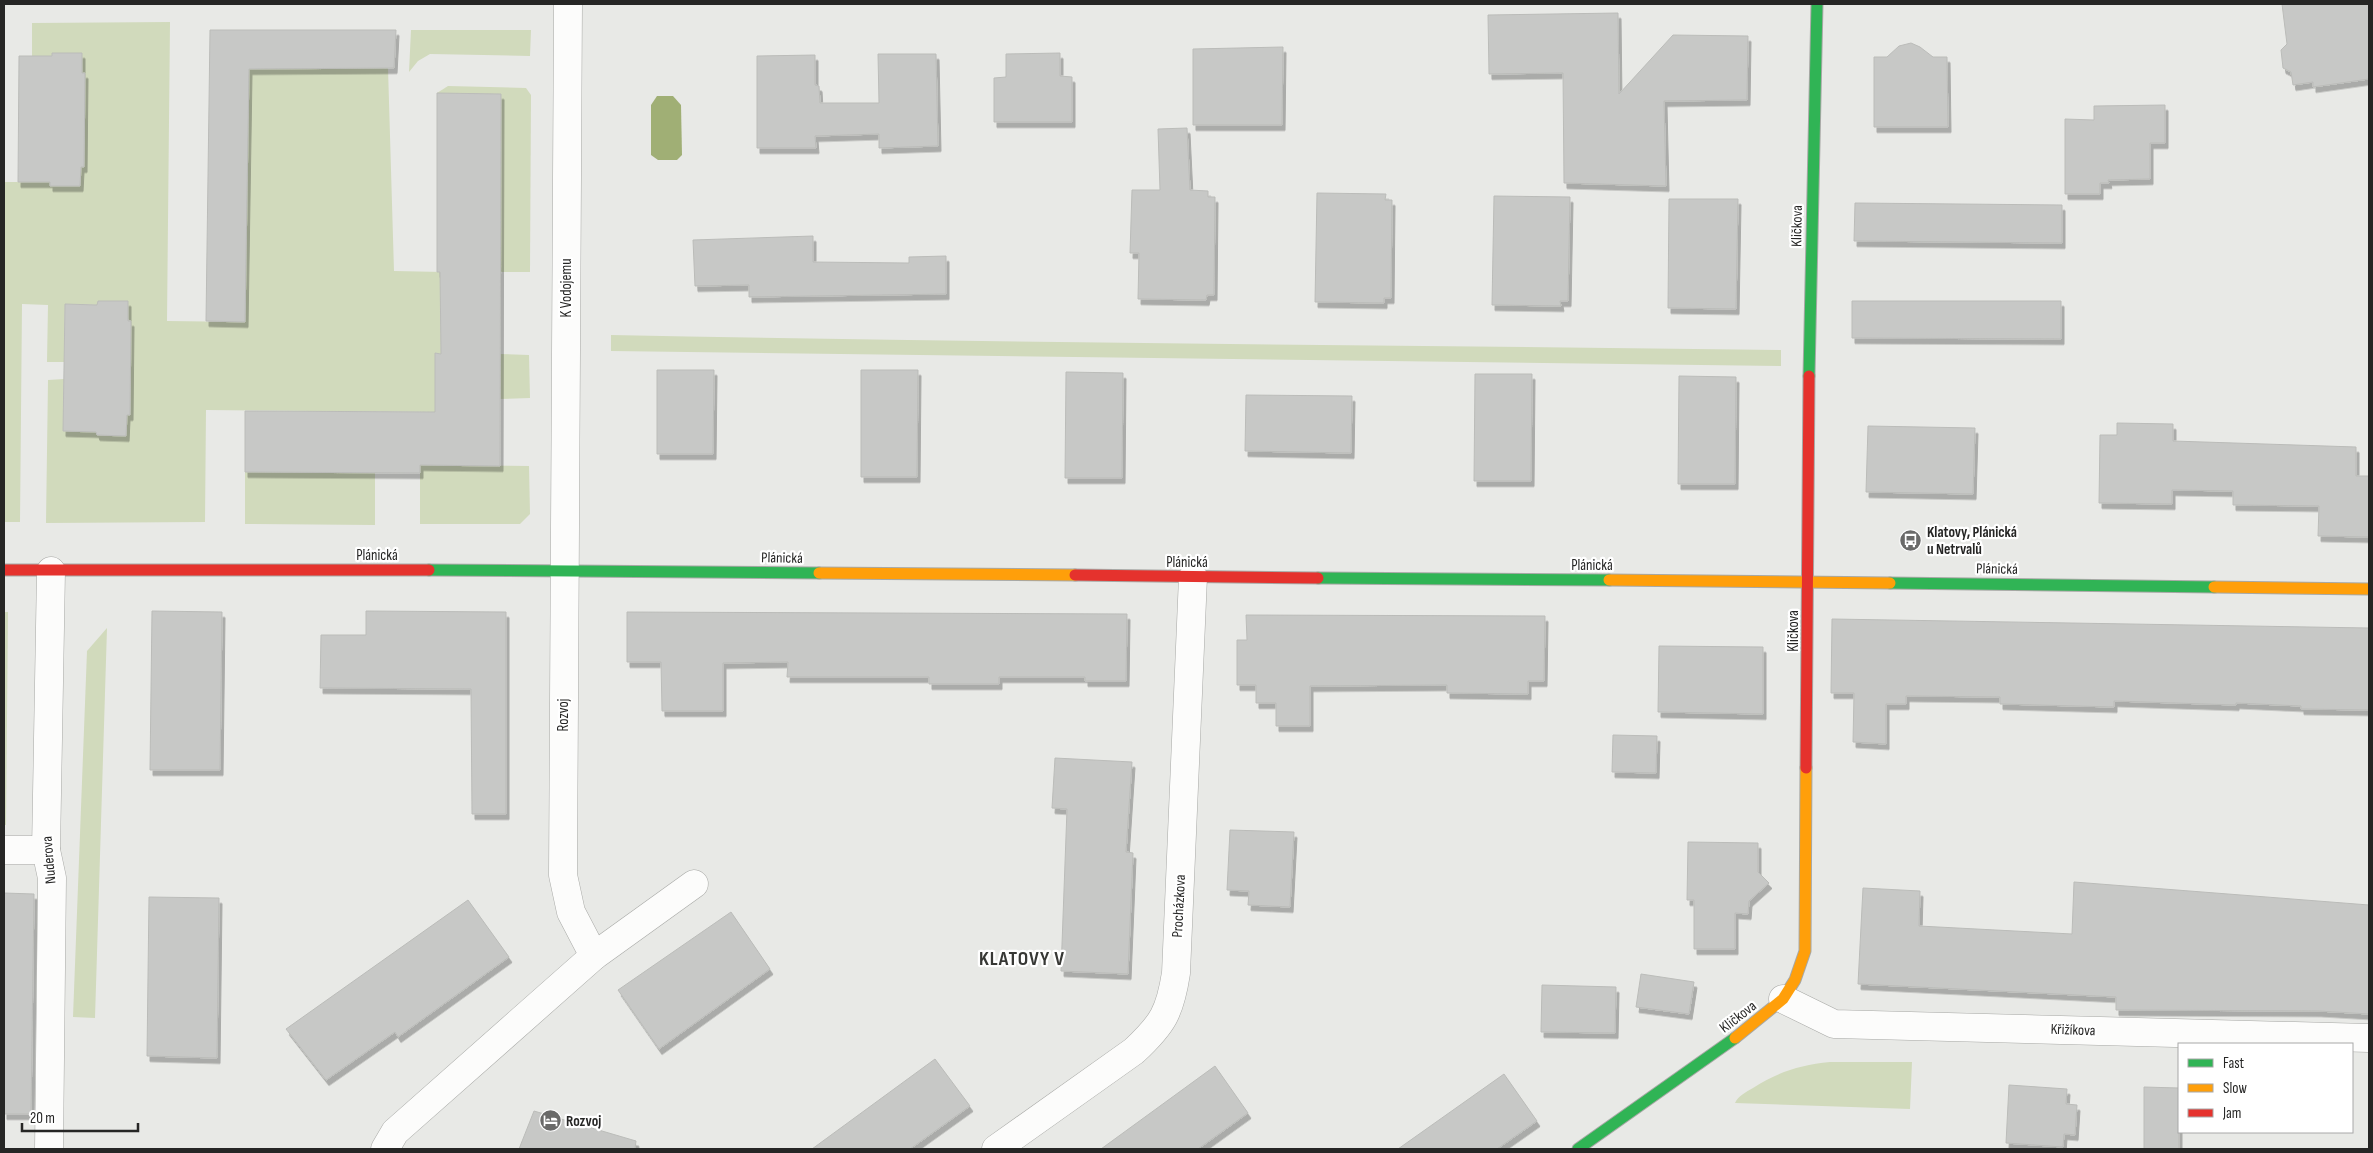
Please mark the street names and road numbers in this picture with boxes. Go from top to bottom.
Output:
street label: Kličkova [1787,205,1807,247]
street label: K Vodojemu [557,259,576,317]
street label: Plánická [356,546,398,565]
street label: Plánická [761,548,803,568]
street label: Plánická [1166,553,1208,572]
street label: Plánická [1571,556,1613,575]
street label: Plánická [1976,559,2018,579]
street label: Kličkova [1784,610,1803,652]
street label: Rozvoj [554,698,573,731]
street label: Nuderova [37,835,61,885]
street label: Procházkova [1168,874,1190,938]
street label: Kličkova [1716,997,1760,1037]
street label: Křižíkova [2050,1020,2096,1040]

